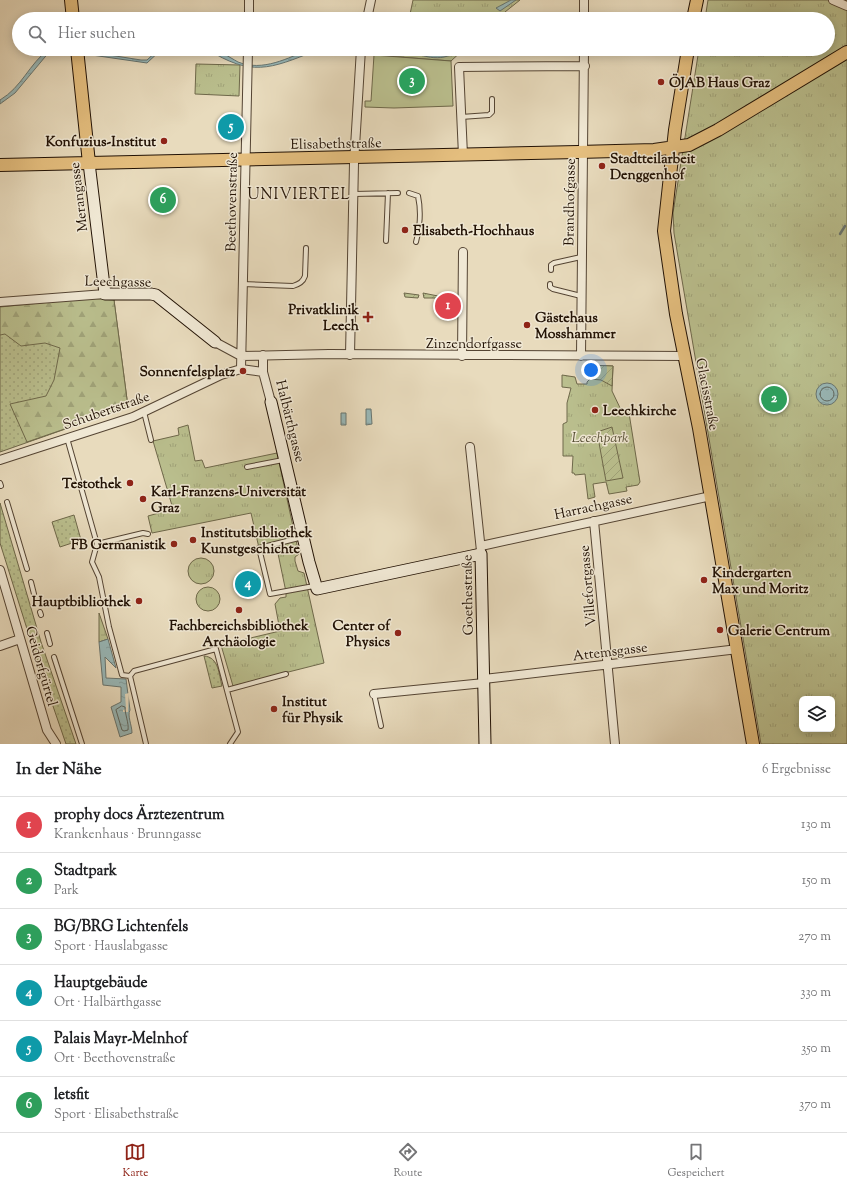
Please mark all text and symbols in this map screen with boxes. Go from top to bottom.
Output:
search box [12,12,835,56]
icon: search [26,23,48,45]
text: Hier suchen [58,24,136,45]
pin: 3 [399,66,425,96]
place label: ÖJAB Haus Graz [669,73,771,94]
marker: ÖJAB Haus Graz [656,77,666,87]
pin: 5 [218,112,244,142]
place label: Konfuzius-Institut [45,133,156,153]
street label: Elisabethstraße [290,134,382,156]
marker: Konfuzius-Institut [159,136,169,146]
place label: Stadtteilarbeit Denggenhof [610,150,696,186]
street label: Beethovenstraße [222,152,244,252]
street label: Brandhofgasse [560,158,582,246]
street label: Merangasse [66,161,94,233]
marker: Stadtteilarbeit Denggenhof [597,161,607,171]
pin: 6 [150,185,176,215]
district label: UNIVIERTEL [247,185,351,206]
place label: Elisabeth-Hochhaus [413,222,535,242]
marker: Elisabeth-Hochhaus [400,225,410,235]
street label: Leechgasse [84,272,151,294]
pin: 1 [435,291,461,321]
place label: Privatklinik Leech [288,301,360,337]
place label: Gästehaus Mosshammer [535,309,617,345]
marker: Privatklinik Leech [362,311,374,323]
marker: Gästehaus Mosshammer [522,320,532,330]
street label: Zinzendorfgasse [426,335,522,355]
street label: Glacisstraße [689,356,723,432]
your location [581,360,601,380]
place label: Sonnenfelsplatz [139,363,236,383]
marker: Sonnenfelsplatz [238,366,248,376]
street label: Halbärthgasse [269,378,309,465]
pin: 2 [761,384,787,414]
street label: Schubertstraße [60,388,153,436]
place label: Leechkirche [603,402,677,422]
marker: Leechkirche [590,405,600,415]
park label: Leechpark [572,429,629,449]
place label: Testothek [62,475,122,495]
marker: Testothek [125,478,135,488]
place label: Karl-Franzens-Universität Graz [151,483,306,519]
street label: Harrachgasse [553,490,634,526]
marker: Karl-Franzens-Universität Graz [138,494,148,504]
place label: Institutsbibliothek Kunstgeschichte [201,524,313,560]
marker: Institutsbibliothek Kunstgeschichte [188,535,198,545]
place label: FB Germanistik [71,536,166,556]
marker: FB Germanistik [169,539,179,549]
street label: Villefortgasse [575,544,603,627]
street label: Goethestraße [458,554,480,636]
place label: Kindergarten Max und Moritz [712,564,809,600]
pin: 4 [235,569,261,599]
marker: Kindergarten Max und Moritz [699,575,709,585]
place label: Hauptbibliothek [32,593,131,613]
marker: Hauptbibliothek [134,596,144,606]
marker: Fachbereichsbibliothek Archäologie [234,605,244,615]
place label: Fachbereichsbibliothek Archäologie [169,617,309,653]
place label: Center of Physics [332,617,391,653]
place label: Galerie Centrum [728,622,831,642]
street label: Geidorfgürtel [19,624,61,709]
marker: Galerie Centrum [715,625,725,635]
marker: Center of Physics [393,628,403,638]
street label: Attemsgasse [572,638,649,667]
place label: Institut für Physik [282,693,344,729]
map controls [799,696,835,732]
button: layers [799,696,835,732]
marker: Institut für Physik [269,704,279,714]
text: In der Nähe [16,758,102,782]
text: 6 Ergebnisse [762,761,831,779]
text: prophy docs Ärztezentrum [54,805,224,826]
text: 1 [27,816,31,834]
text: 130 m [801,816,831,834]
text: Krankenhaus · Brunngasse [54,826,202,844]
text: Stadtpark [54,861,117,882]
text: 2 [26,872,32,890]
text: 150 m [802,872,831,890]
text: Park [54,882,79,900]
text: BG/BRG Lichtenfels [54,917,188,938]
text: 3 [26,928,32,946]
text: 270 m [798,928,831,946]
text: Sport · Hauslabgasse [54,938,168,956]
text: Hauptgebäude [54,973,148,994]
text: 4 [26,984,32,1002]
text: 330 m [800,984,831,1002]
text: Ort · Halbärthgasse [54,994,162,1012]
text: Palais Mayr-Melnhof [54,1029,188,1050]
text: 5 [27,1040,31,1058]
text: 350 m [801,1040,831,1058]
text: Ort · Beethovenstraße [54,1050,176,1068]
text: letsfit [54,1085,89,1106]
text: 6 [26,1096,32,1114]
text: 370 m [799,1096,831,1114]
text: Sport · Elisabethstraße [54,1106,179,1124]
tab: Karte [123,1141,148,1181]
tab: Route [394,1141,422,1181]
tab: Gespeichert [667,1141,724,1181]

